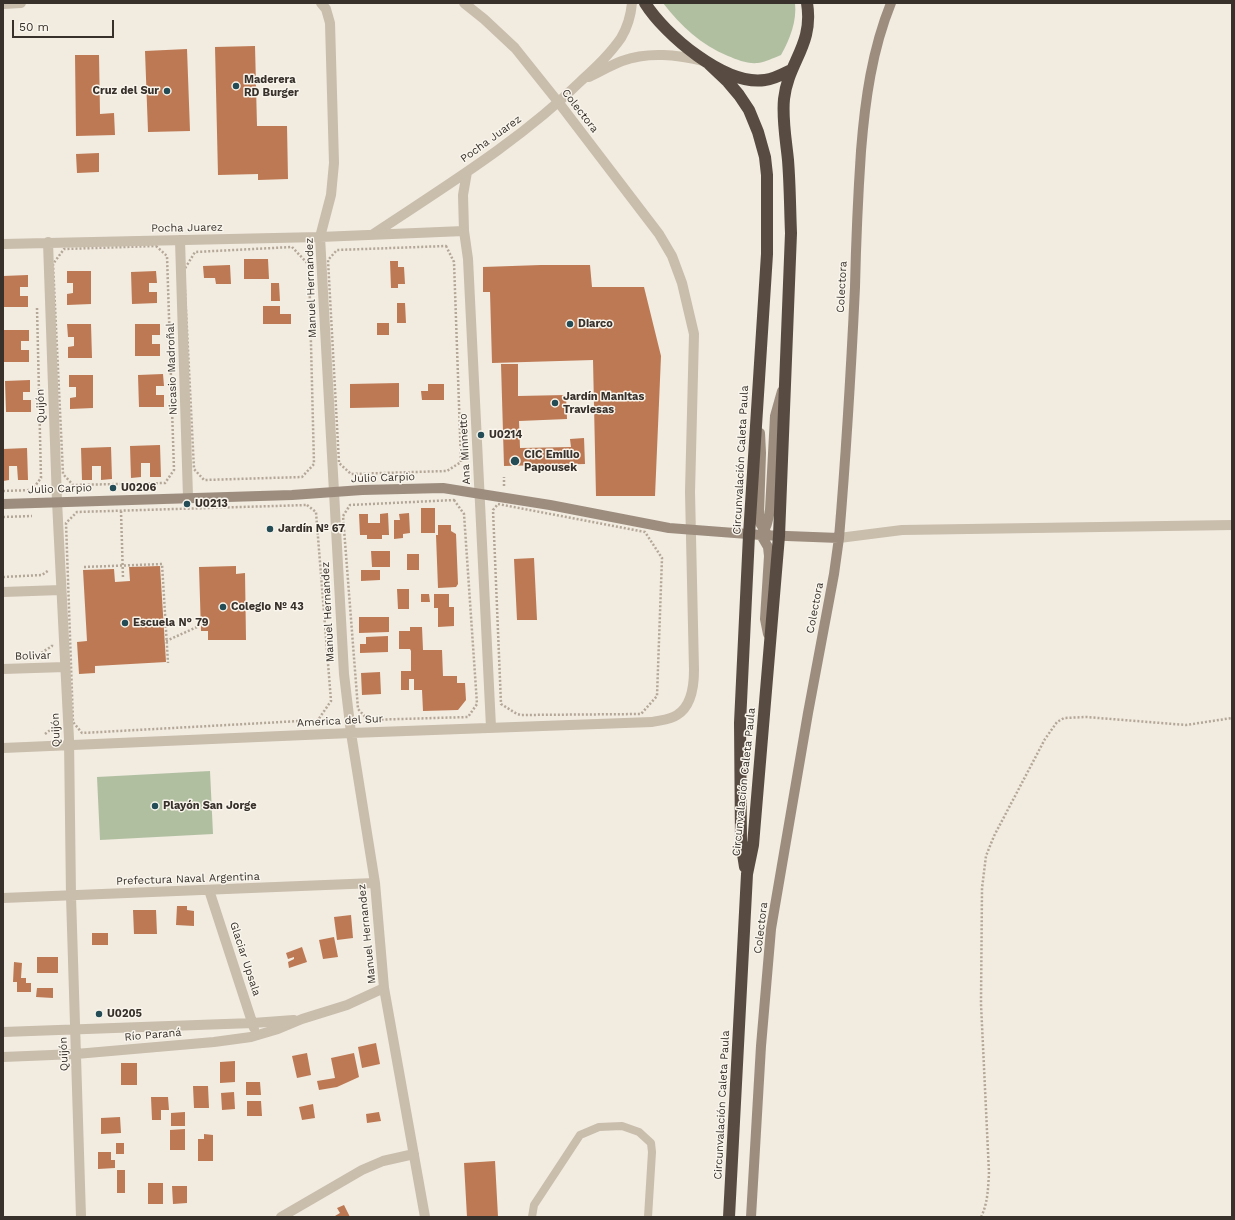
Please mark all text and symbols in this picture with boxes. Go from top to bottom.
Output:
scale bar [14,12,116,38]
text: 50 m [19,20,49,34]
place label: Maderera RD Burger [244,73,299,99]
marker: Maderera RD Burger [231,81,241,91]
place label: Cruz del Sur [93,84,159,98]
marker: Cruz del Sur [162,86,172,96]
street label: Colectora [559,87,601,135]
street label: Pocha Juarez [458,113,524,165]
street label: Pocha Juarez [151,221,223,235]
street label: Manuel Hernandez [303,238,319,338]
street label: Colectora [834,261,850,313]
place label: Diarco [578,317,613,331]
marker: Diarco [565,319,575,329]
street label: Nicasio Madroñal [164,323,180,415]
street label: Circunvalación Caleta Paula [731,385,751,535]
street label: Quijón [34,389,48,423]
place label: Jardín Manitas Traviesas [563,390,644,416]
marker: Jardín Manitas Traviesas [550,398,560,408]
street label: Ana Minnetto [457,413,473,485]
place label: U0214 [489,428,522,442]
marker: U0214 [476,430,486,440]
place label: CIC Emilio Papousek [524,448,580,474]
marker: CIC Emilio Papousek [509,455,521,467]
street label: Julio Carpio [351,470,415,486]
street label: Julio Carpio [28,481,92,497]
place label: U0206 [121,481,156,495]
marker: U0206 [108,483,118,493]
place label: U0213 [195,497,228,511]
marker: U0213 [182,499,192,509]
place label: Jardín Nº 67 [278,522,345,536]
marker: Jardín Nº 67 [265,524,275,534]
street label: Manuel Hernandez [319,562,337,662]
street label: Colectora [804,581,826,635]
place label: Colegio Nº 43 [231,600,304,614]
marker: Colegio Nº 43 [218,602,228,612]
place label: Escuela N° 79 [133,616,209,630]
marker: Escuela N° 79 [120,618,130,628]
street label: Bolivar [15,649,51,663]
street label: Circunvalación Caleta Paula [730,707,758,857]
street label: America del Sur [297,712,383,730]
street label: Quijón [49,713,63,747]
place label: Playón San Jorge [163,799,257,813]
marker: Playón San Jorge [150,801,160,811]
street label: Prefectura Naval Argentina [116,870,260,888]
street label: Manuel Hernandez [355,883,379,985]
street label: Colectora [751,901,771,955]
street label: Glaciar Upsala [227,920,263,998]
place label: U0205 [107,1007,142,1021]
marker: U0205 [94,1009,104,1019]
street label: Río Paraná [124,1026,182,1044]
street label: Circunvalación Caleta Paula [712,1030,732,1180]
street label: Quijón [57,1037,71,1071]

